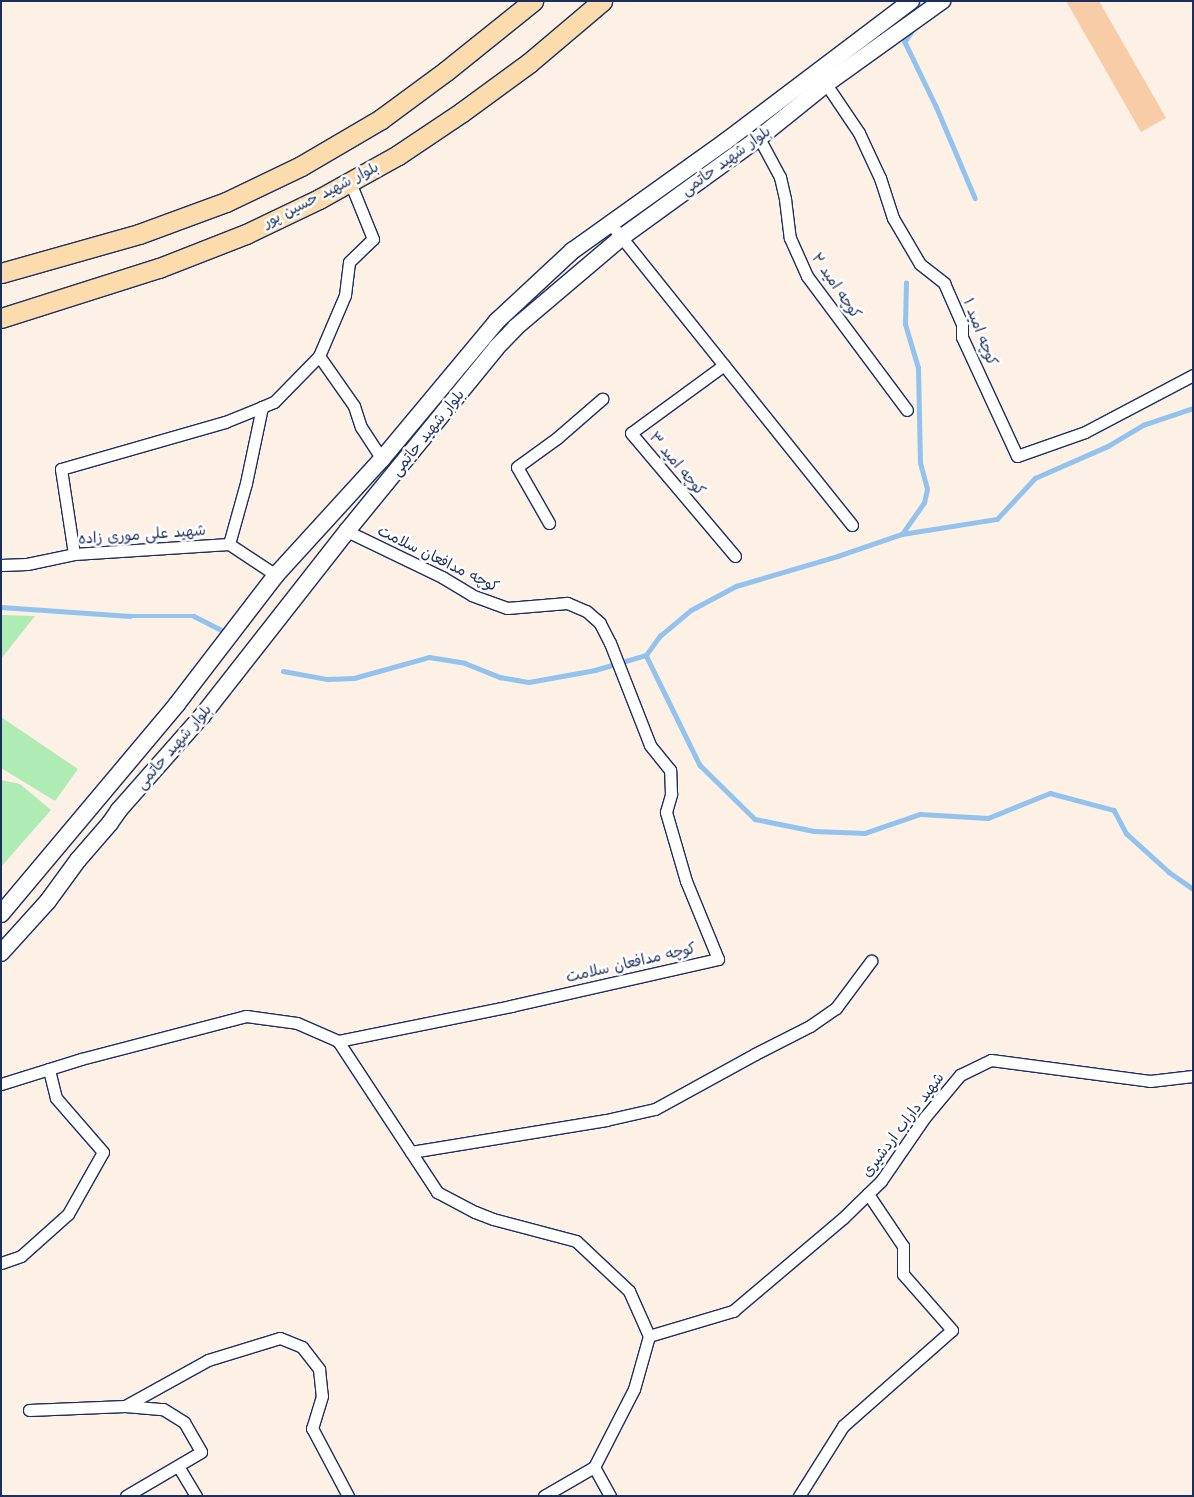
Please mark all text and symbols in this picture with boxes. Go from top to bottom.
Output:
street label: بلوار شهید حاتمی [678,122,774,200]
street label: بلوار شهيد حسین پور [260,158,382,232]
street label: کوچه امید ۲ [807,250,865,322]
street label: کوچه امید ۱ [959,296,1001,368]
street label: بلوار شهید حاتمی [388,386,468,480]
street label: کوچه امید ۳ [645,428,709,500]
street label: شهید علی موری زاده [78,522,206,548]
street label: کوچه مدافعان سلامت [374,522,502,596]
street label: بلوار شهید حاتمی [132,701,216,793]
street label: کوچه مدافعان سلامت [564,939,698,987]
street label: شهید داراب اردشیری [858,1069,948,1181]

